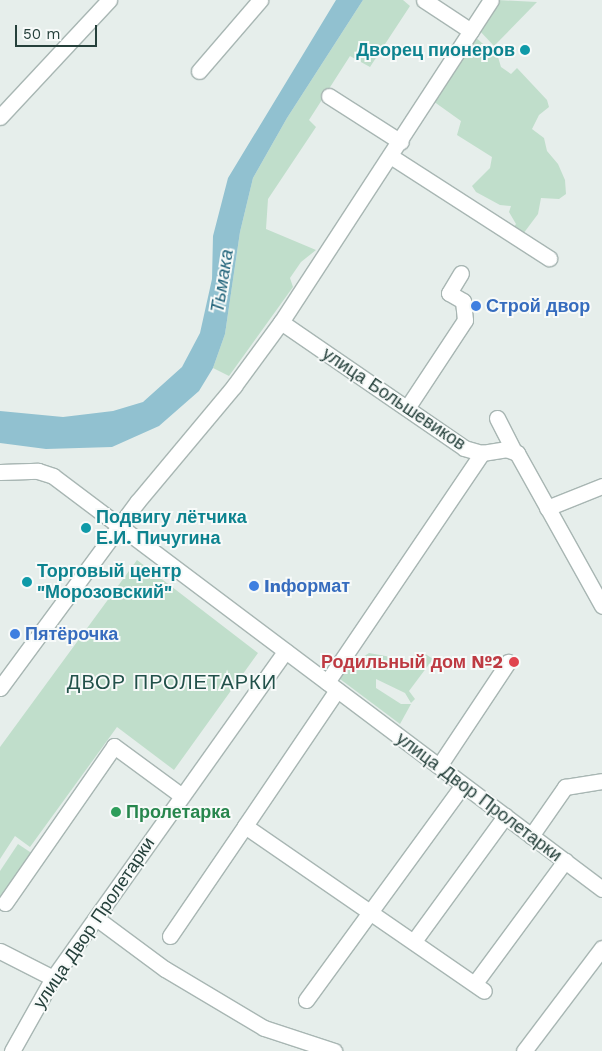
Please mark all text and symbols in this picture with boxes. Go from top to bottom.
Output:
scale bar [18,15,100,47]
text: 50 m [23,25,60,43]
place label: Дворец пионеров [356,39,515,61]
marker: Дворец пионеров [519,44,531,56]
water label: Тьмака [206,248,238,314]
place label: Строй двор [486,295,590,317]
marker: Строй двор [470,300,482,312]
street label: улица Большевиков [318,343,470,455]
place label: Подвигу лётчика Е.И. Пичугина [96,507,247,550]
marker: Подвигу лётчика Е.И. Пичугина [80,522,92,534]
place label: Торговый центр "Морозовский" [37,561,182,604]
place label: Inформат [264,575,350,597]
marker: Торговый центр "Морозовский" [21,576,33,588]
marker: Inформат [248,580,260,592]
place label: Пятёрочка [25,623,118,645]
marker: Пятёрочка [9,628,21,640]
place label: Родильный дом №2 [321,651,503,673]
marker: Родильный дом №2 [507,655,521,669]
district label: ДВОР ПРОЛЕТАРКИ [65,670,279,694]
street label: улица Двор Пролетарки [392,728,566,866]
place label: Пролетарка [126,801,230,823]
marker: Пролетарка [110,806,122,818]
street label: улица Двор Пролетарки [29,833,159,1013]

